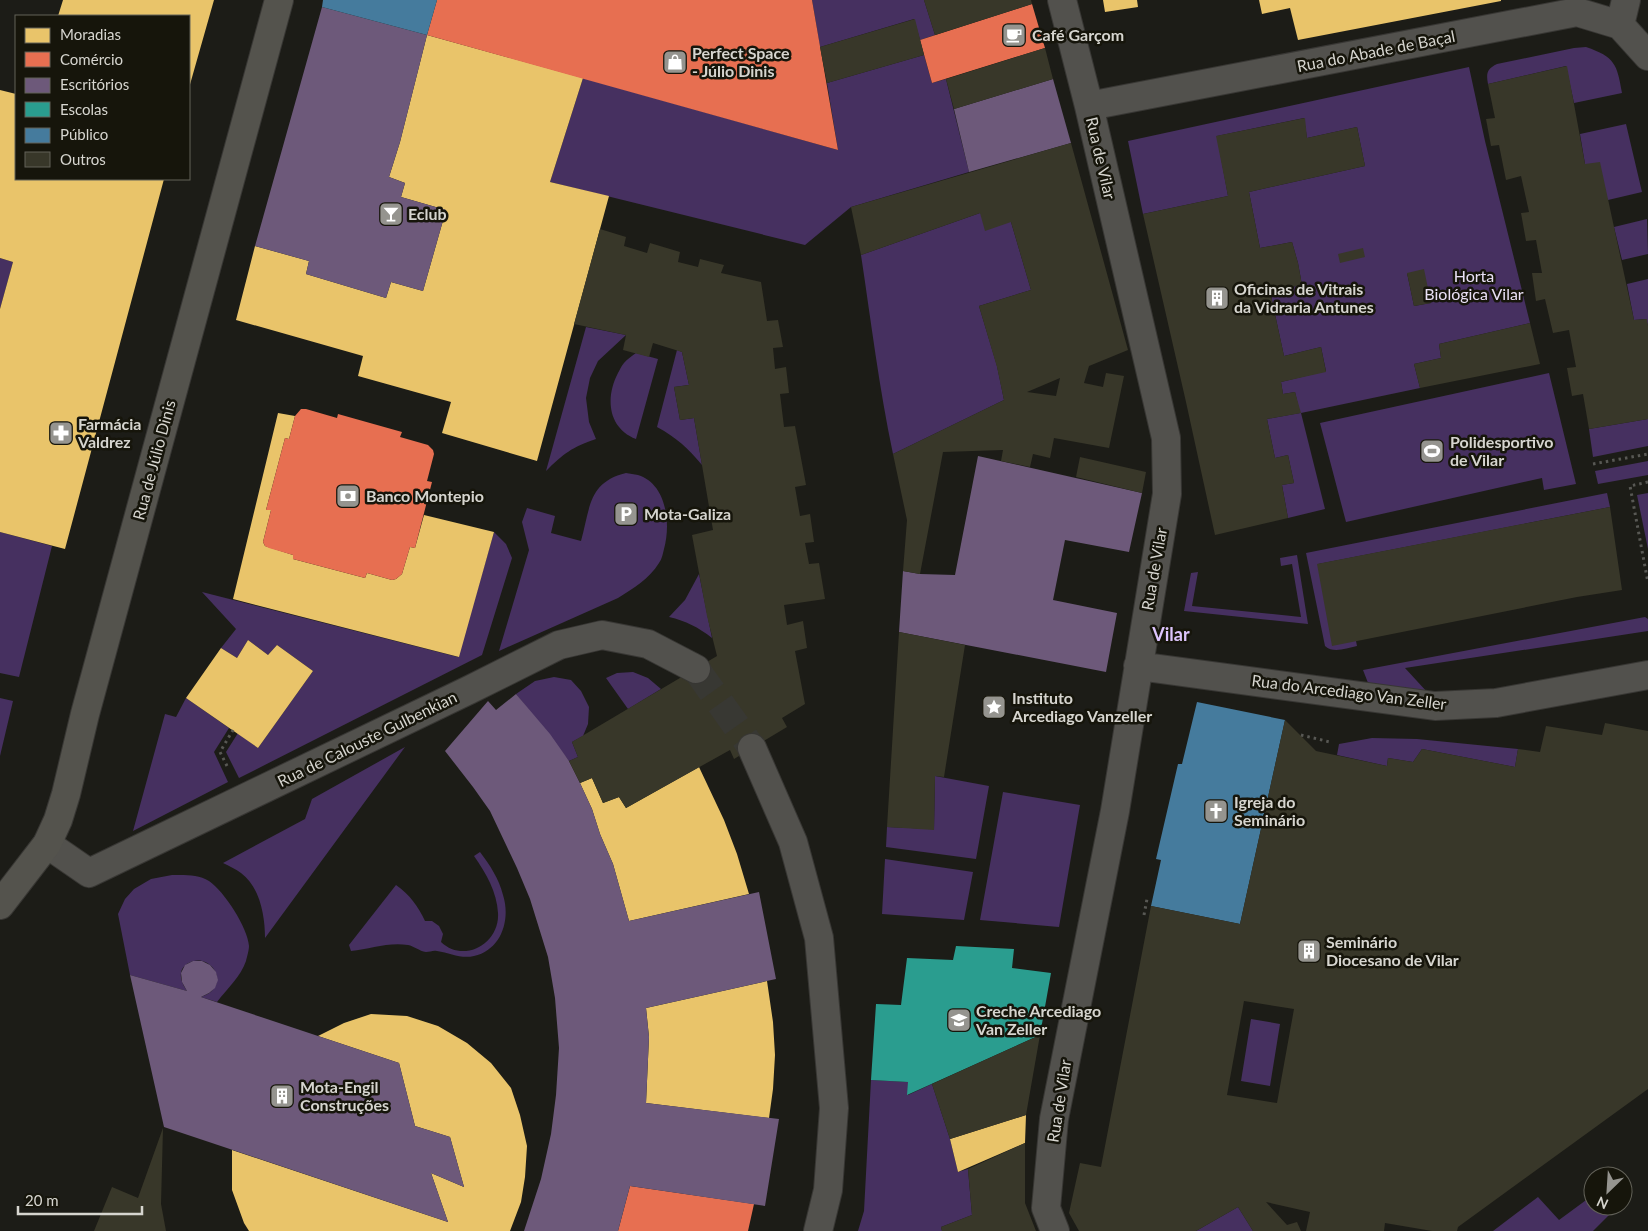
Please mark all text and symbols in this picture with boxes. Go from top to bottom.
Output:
legend [15,15,190,180]
cafe icon: Café Garçom [1001,22,1027,48]
text: Moradias [60,25,121,43]
place label: Café Garçom [1032,25,1124,44]
street label: Rua do Abade de Baçal [1295,26,1457,75]
place label: Perfect Space - Júlio Dinis [692,43,790,80]
shop icon: Perfect Space - Júlio Dinis [662,49,688,75]
text: Comércio [60,50,123,68]
text: Escritórios [60,75,129,93]
text: Escolas [60,100,108,118]
street label: Rua de Vilar [1083,115,1120,201]
text: Público [60,125,108,143]
text: Outros [60,150,106,168]
bar icon: Eclub [378,201,404,227]
place label: Eclub [408,204,447,223]
park label: Horta Biológica Vilar [1424,266,1524,303]
place label: Oficinas de Vitrais da Vidraria Antunes [1234,279,1374,316]
building icon: Oficinas de Vitrais da Vidraria Antunes [1204,285,1230,311]
street label: Rua de Júlio Dinis [128,398,179,522]
place label: Farmácia Valdrez [77,414,141,451]
pharmacy icon: Farmácia Valdrez [48,420,74,446]
place label: Polidesportivo de Vilar [1450,432,1553,469]
sports icon: Polidesportivo de Vilar [1419,438,1445,464]
bank icon: Banco Montepio [335,483,361,509]
place label: Banco Montepio [366,486,484,505]
parking icon: Mota-Galiza [613,501,639,527]
place label: Mota-Galiza [644,504,731,523]
street label: Rua de Vilar [1137,526,1170,612]
district label: Vilar [1151,623,1190,645]
street label: Rua do Arcediago Van Zeller [1251,670,1448,713]
street label: Rua de Calouste Gulbenkian [274,687,460,790]
place label: Instituto Arcediago Vanzeller [1011,688,1152,725]
place icon: Instituto Arcediago Vanzeller [981,694,1007,720]
place label: Igreja do Seminário [1234,792,1305,829]
church icon: Igreja do Seminário [1203,798,1229,824]
place label: Seminário Diocesano de Vilar [1326,932,1459,969]
building icon: Seminário Diocesano de Vilar [1296,938,1322,964]
place label: Creche Arcediago Van Zeller [975,1001,1101,1038]
school or university icon: Creche Arcediago Van Zeller [946,1007,972,1033]
street label: Rua de Vilar [1043,1058,1074,1144]
place label: Mota-Engil Construções [300,1077,389,1114]
building icon: Mota-Engil Construções [269,1083,295,1109]
north arrow [1583,1166,1633,1216]
scale bar [18,1184,141,1216]
text: 20 m [25,1191,59,1209]
text: N [1594,1193,1611,1213]

